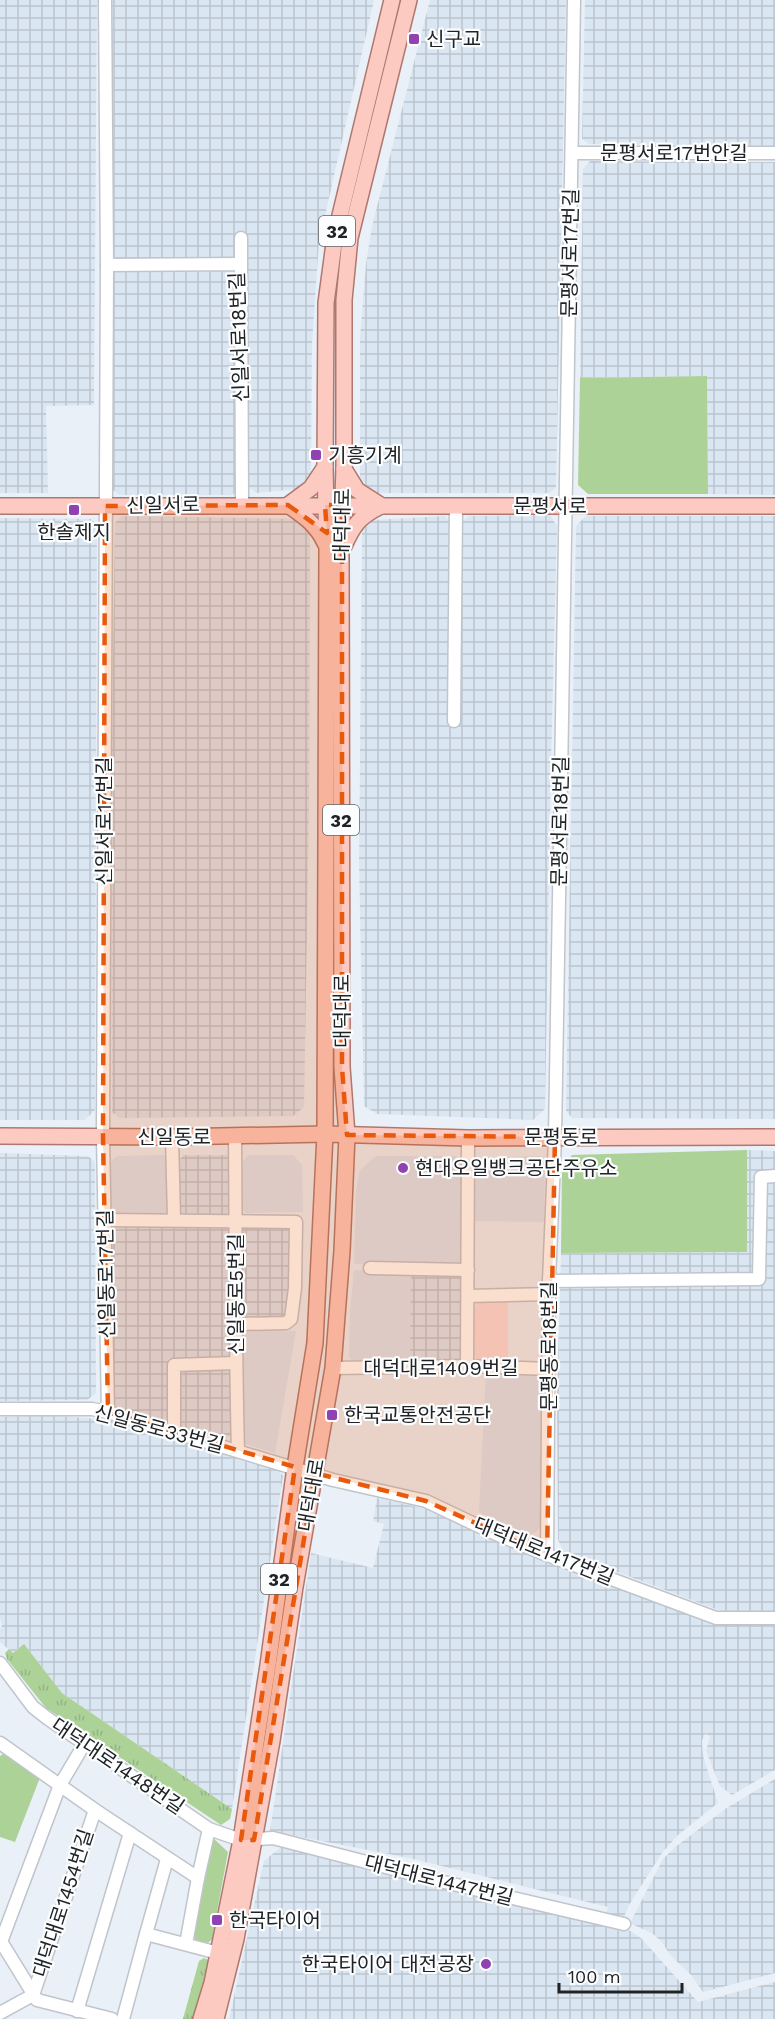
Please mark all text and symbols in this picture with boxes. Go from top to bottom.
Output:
place label: 신구교 [426,27,481,51]
marker: 신구교 [407,32,421,46]
street label: 문평서로17번안길 [600,141,748,165]
street label: 문평서로17번길 [557,188,583,318]
road number: 32 [319,216,355,246]
street label: 신일서로18번길 [225,271,253,403]
place label: 기흥기계 [328,443,402,467]
marker: 기흥기계 [309,448,323,462]
street label: 대덕대로 [329,488,355,562]
street label: 신일서로 [126,492,200,518]
street label: 문평서로 [513,494,587,518]
marker: 한솔제지 [67,503,81,517]
place label: 한솔제지 [37,520,111,544]
street label: 신일서로17번길 [92,756,116,886]
street label: 문평서로18번길 [547,756,573,886]
road number: 32 [323,805,359,835]
street label: 대덕대로 [330,974,354,1048]
street label: 신일동로 [137,1125,211,1149]
street label: 문평동로 [524,1125,598,1149]
place label: 현대오일뱅크공단주유소 [415,1156,617,1180]
marker: 현대오일뱅크공단주유소 [396,1161,410,1175]
street label: 신일동로17번길 [93,1209,119,1339]
street label: 신일동로5번길 [224,1233,248,1355]
street label: 문평동로18번길 [537,1281,561,1411]
street label: 대덕대로1409번길 [363,1356,519,1380]
street label: 신일동로33번길 [91,1400,227,1458]
place label: 한국교통안전공단 [344,1403,491,1427]
marker: 한국교통안전공단 [325,1408,339,1422]
street label: 대덕대로 [293,1457,329,1533]
street label: 대덕대로1417번길 [470,1512,618,1590]
road number: 32 [261,1564,297,1594]
street label: 대덕대로1448번길 [47,1713,189,1819]
street label: 대덕대로1454번길 [28,1826,98,1980]
street label: 대덕대로1447번길 [362,1850,516,1910]
place label: 한국타이어 [229,1908,321,1932]
marker: 한국타이어 [210,1913,224,1927]
place label: 한국타이어 대전공장 [302,1952,474,1976]
scale bar [559,1956,682,1994]
marker: 한국타이어 대전공장 [479,1957,493,1971]
text: 100 m [568,1966,621,1987]

